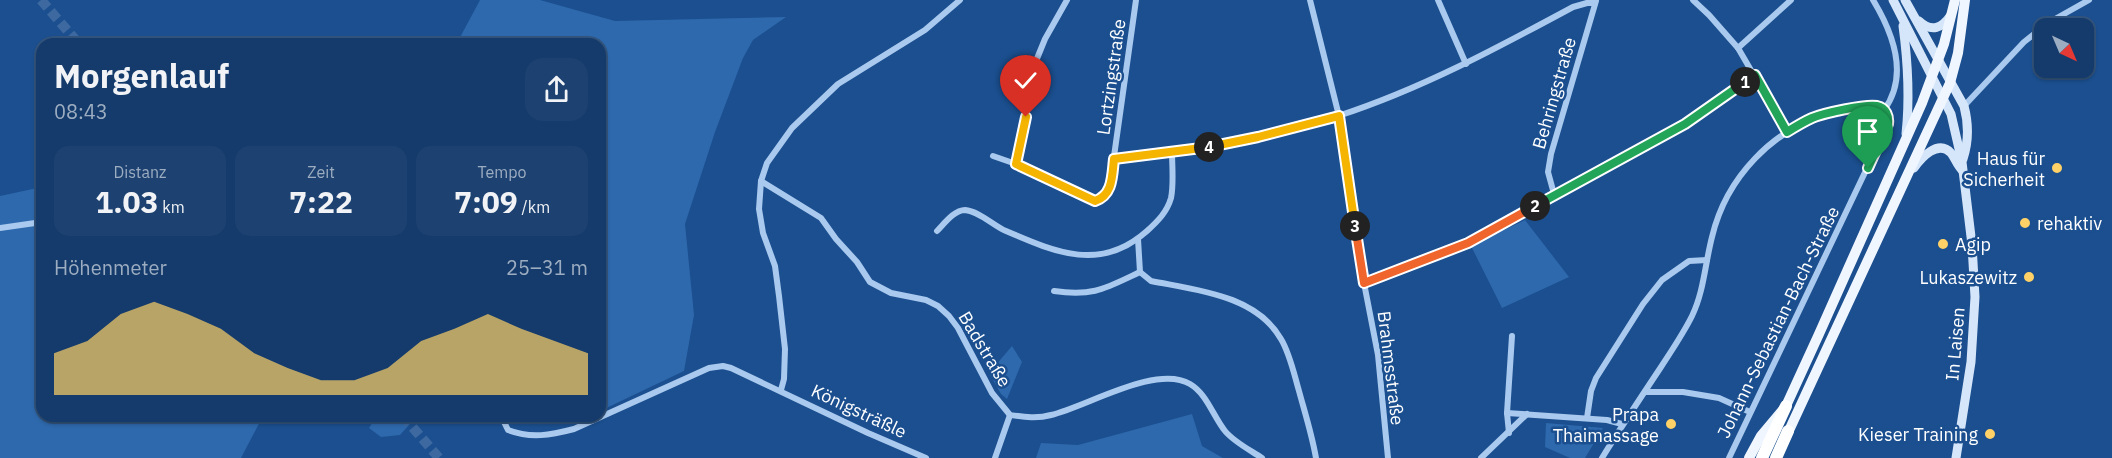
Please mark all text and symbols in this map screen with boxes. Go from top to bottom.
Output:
street label: Lortzingstraße [1091,17,1131,137]
north arrow [2034,18,2094,78]
map controls [2034,18,2094,78]
street label: Behringstraße [1527,34,1581,152]
text: Morgenlauf [54,54,229,97]
pin [1000,55,1051,117]
button: share [525,58,588,121]
icon: check [1009,64,1042,97]
pin: 1 [1730,67,1760,97]
text: 1 [1740,72,1750,92]
text: 08:43 [54,98,108,125]
pin [1842,106,1893,168]
icon: arrive [1851,115,1884,148]
pin: 4 [1194,132,1224,162]
text: 4 [1204,137,1214,157]
place label: Haus für Sicherheit [1963,147,2045,191]
marker: Haus für Sicherheit [2050,161,2064,175]
text: Distanz [113,162,167,182]
text: Zeit [307,162,335,182]
text: Tempo [477,162,527,182]
text: 1.03 [95,182,159,221]
text: 7:22 [289,182,353,221]
text: 7:09 [454,182,518,221]
pin: 2 [1520,191,1550,221]
text: 2 [1530,196,1540,216]
text: km [159,197,185,217]
text: /km [518,197,550,217]
street label: Johann-Sebastian-Bach-Straße [1712,202,1844,442]
pin: 3 [1340,211,1370,241]
place label: rehaktiv [2037,212,2102,235]
text: 3 [1350,216,1360,236]
marker: rehaktiv [2018,216,2032,230]
place label: Agip [1955,233,1991,256]
marker: Agip [1936,237,1950,251]
text: Höhenmeter [54,254,167,281]
text: 25–31 m [506,254,588,281]
place label: Lukaszewitz [1919,266,2017,289]
marker: Lukaszewitz [2022,270,2036,284]
street label: In Laisen [1940,306,1970,382]
street label: Badstraße [953,307,1017,391]
street label: Brahmsstraße [1373,310,1409,427]
street label: Königsträßle [808,379,910,443]
place label: Prapa Thaimassage [1553,403,1659,447]
marker: Prapa Thaimassage [1664,417,1678,431]
place label: Kieser Training [1858,423,1978,446]
marker: Kieser Training [1983,427,1997,441]

